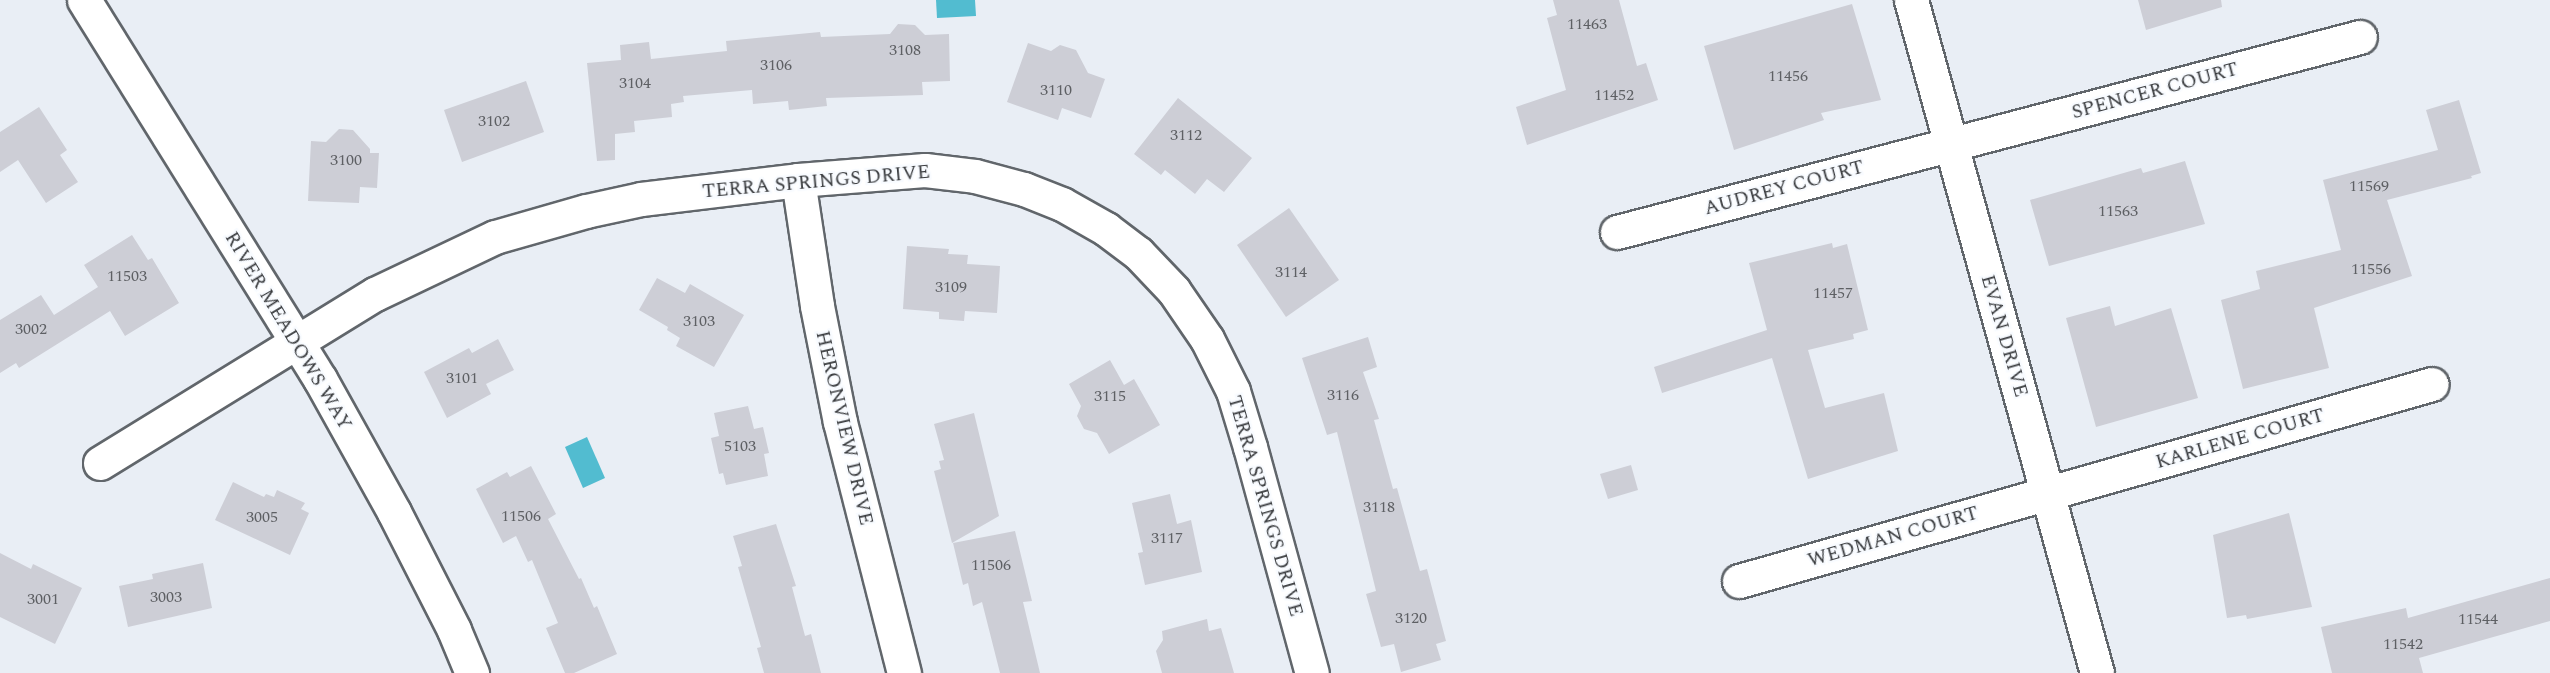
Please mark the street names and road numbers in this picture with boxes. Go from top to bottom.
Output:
street label: SPENCER COURT [2069,57,2241,125]
street label: AUDREY COURT [1701,155,1867,221]
street label: TERRA SPRINGS DRIVE [701,160,931,204]
street label: RIVER MEADOWS WAY [219,227,357,435]
street label: EVAN DRIVE [1975,272,2033,400]
street label: HERONVIEW DRIVE [810,328,878,528]
street label: TERRA SPRINGS DRIVE [1222,393,1308,619]
street label: KARLENE COURT [2153,403,2327,475]
street label: WEDMAN COURT [1805,501,1981,573]

